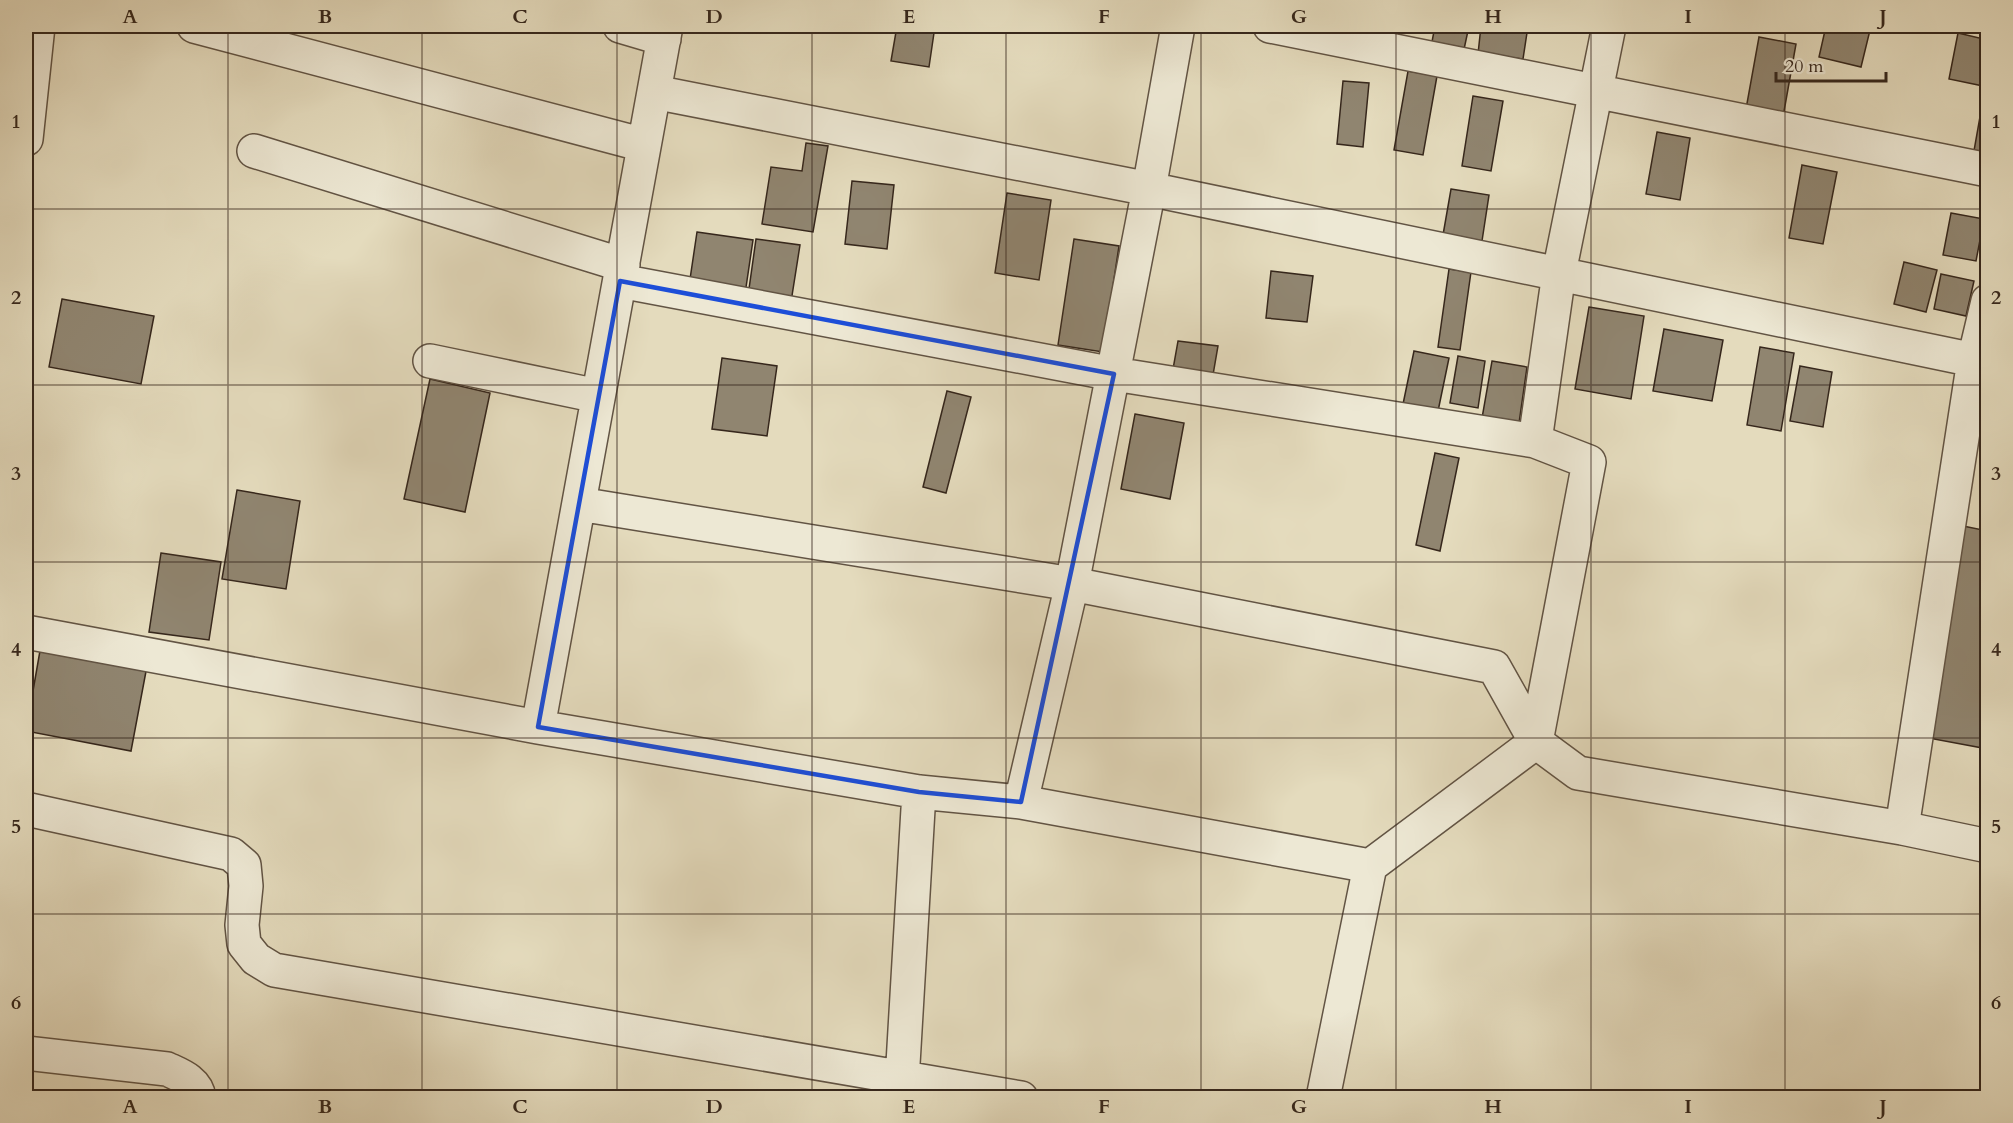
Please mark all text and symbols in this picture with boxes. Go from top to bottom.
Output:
text: A [122,3,138,30]
text: B [318,3,332,30]
text: C [512,3,528,30]
text: D [705,3,723,30]
text: E [903,3,915,30]
text: F [1098,3,1110,30]
text: G [1291,3,1307,30]
text: H [1484,3,1502,30]
text: I [1684,3,1692,30]
text: J [1876,3,1887,30]
scale bar [1776,45,1886,83]
text: 20 m [1785,54,1824,79]
text: 1 [11,108,21,135]
text: 1 [1991,108,2001,135]
text: 2 [11,284,21,311]
text: 2 [1991,284,2001,311]
text: 3 [11,460,21,487]
text: 3 [1991,460,2001,487]
text: 4 [11,636,21,663]
text: 4 [1991,636,2001,663]
text: 5 [11,813,21,840]
text: 5 [1991,813,2001,840]
text: 6 [11,989,21,1016]
text: 6 [1991,989,2001,1016]
text: A [122,1093,138,1120]
text: B [318,1093,332,1120]
text: C [512,1093,528,1120]
text: D [705,1093,723,1120]
text: E [903,1093,915,1120]
text: F [1098,1093,1110,1120]
text: G [1291,1093,1307,1120]
text: H [1484,1093,1502,1120]
text: I [1684,1093,1692,1120]
text: J [1876,1093,1887,1120]

